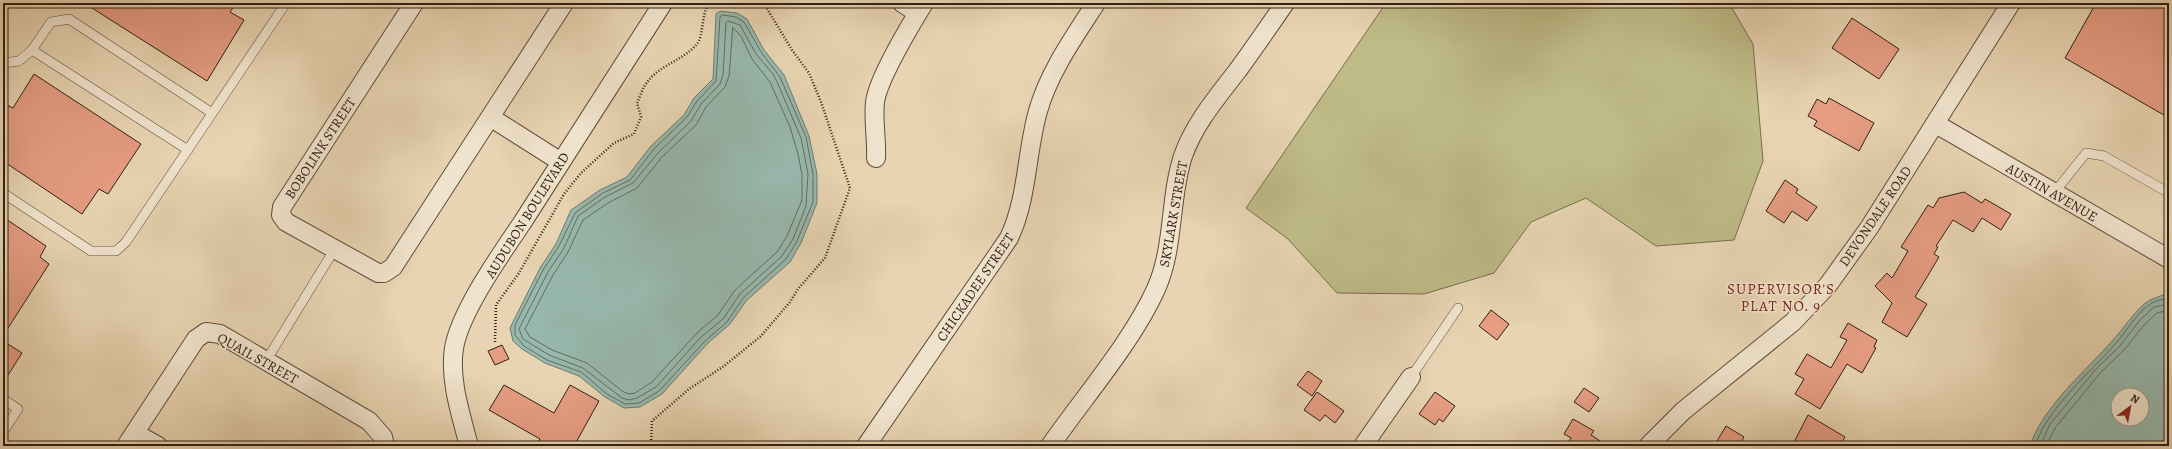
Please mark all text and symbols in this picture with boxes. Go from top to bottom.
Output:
street label: BOBOLINK STREET [280,94,361,203]
street label: AUDUBON BOULEVARD [480,149,574,283]
street label: AUSTIN AVENUE [2002,158,2101,226]
street label: SKYLARK STREET [1155,159,1192,269]
street label: DEVONDALE ROAD [1835,162,1916,270]
street label: CHICKADEE STREET [932,229,1019,345]
district label: SUPERVISOR'S PLAT NO. 9 [1727,279,1835,316]
street label: QUAIL STREET [214,328,302,389]
north arrow [2110,387,2150,427]
text: N [2128,390,2142,407]

